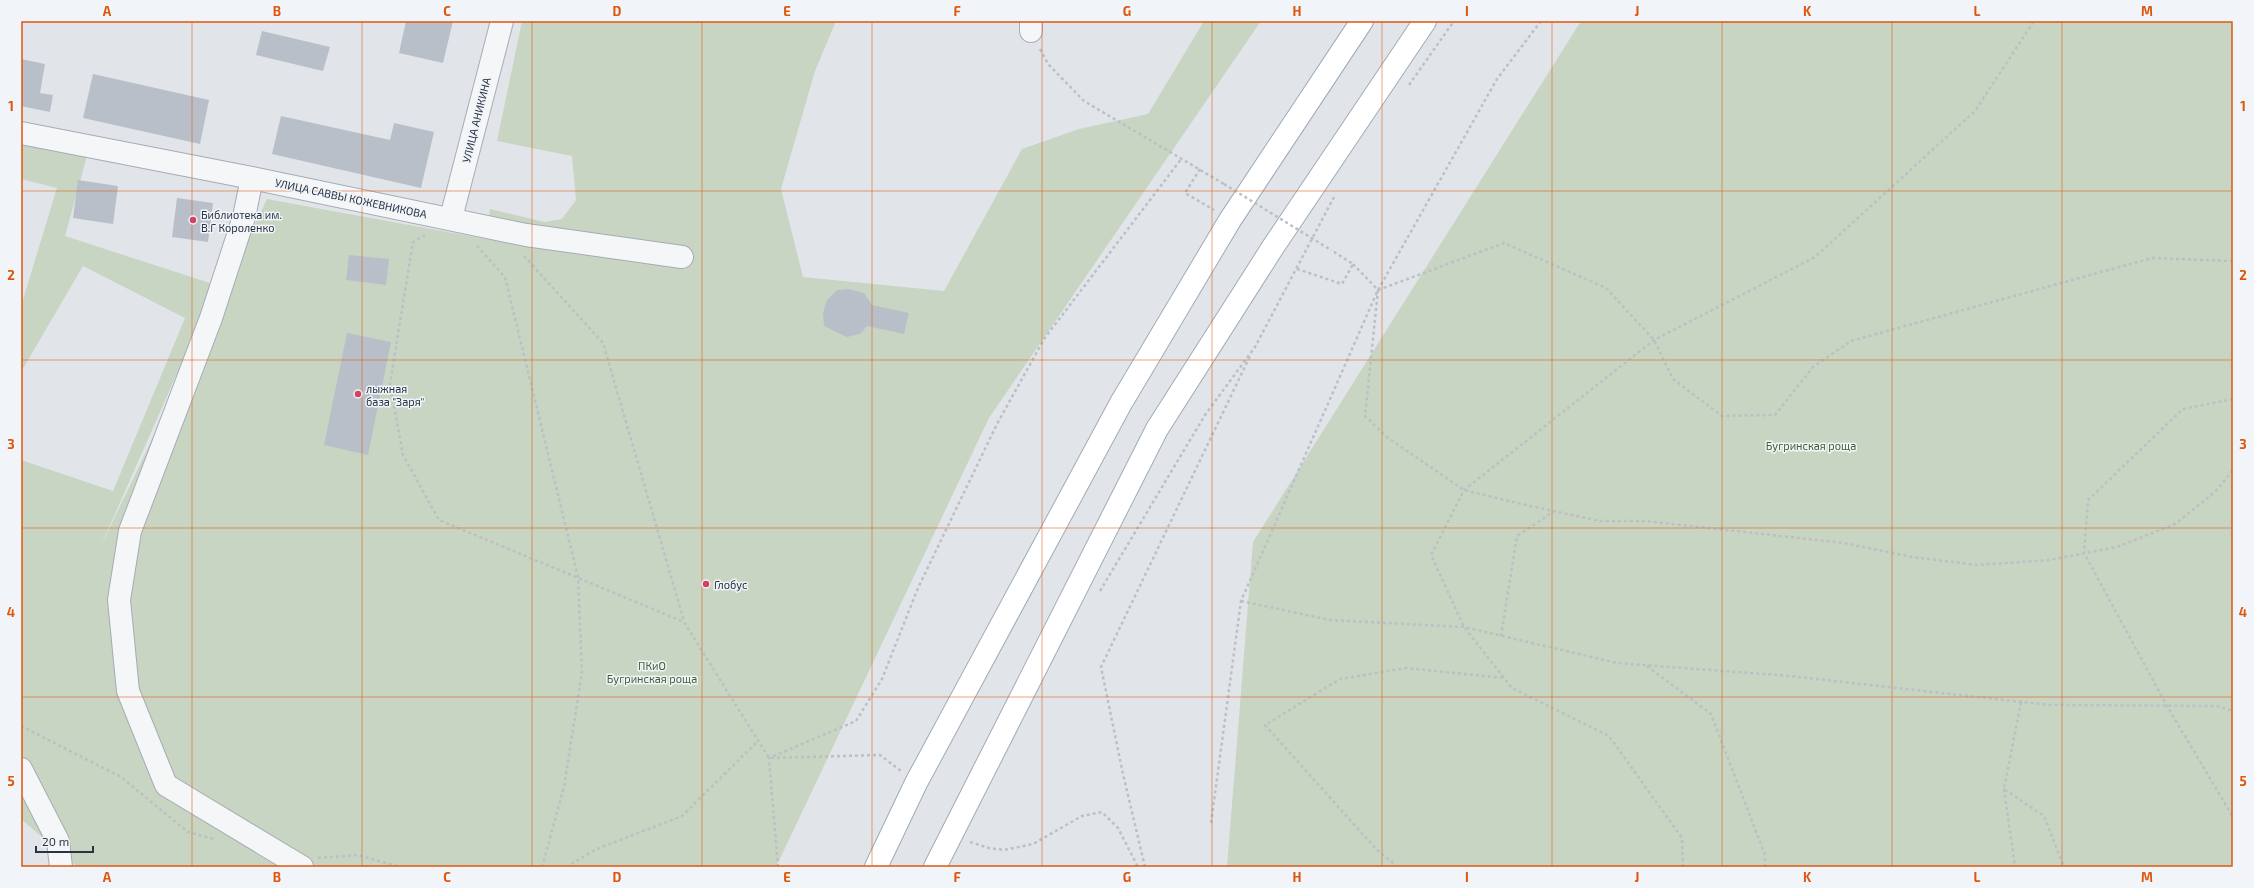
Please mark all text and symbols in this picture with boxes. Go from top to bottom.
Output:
text: A [103,3,112,19]
text: B [273,3,281,19]
text: C [443,3,451,19]
text: D [613,3,622,19]
text: E [783,3,791,19]
text: F [953,3,961,19]
text: G [1123,3,1131,19]
text: H [1293,3,1302,19]
text: I [1465,3,1469,19]
text: J [1635,3,1639,19]
text: K [1803,3,1812,19]
text: L [1974,3,1981,19]
text: M [2141,3,2153,19]
street label: УЛИЦА АНИКИНА [459,76,493,164]
text: 1 [8,98,14,114]
text: 1 [2240,98,2246,114]
street label: УЛИЦА САВВЫ КОЖЕВНИКОВА [274,176,428,221]
place label: Библиотека им. В.Г Короленко [201,208,282,234]
marker: Библиотека им. В.Г Короленко [188,215,198,225]
text: 2 [7,267,15,283]
text: 2 [2239,267,2247,283]
place label: лыжная база "Заря" [366,382,425,408]
marker: лыжная база "Заря" [353,389,363,399]
text: 3 [7,436,15,452]
text: 3 [2239,436,2247,452]
park label: Бугринская роща [1766,439,1856,453]
place label: Глобус [714,578,747,592]
marker: Глобус [701,579,711,589]
text: 4 [7,604,15,620]
text: 4 [2239,604,2247,620]
park label: ПКиО Бугринская роща [607,659,697,686]
text: 5 [7,773,15,789]
text: 5 [2239,773,2247,789]
scale bar [36,828,93,854]
text: 20 m [42,834,69,848]
text: A [103,869,112,885]
text: B [273,869,281,885]
text: C [443,869,451,885]
text: D [613,869,622,885]
text: E [783,869,791,885]
text: F [953,869,961,885]
text: G [1123,869,1131,885]
text: H [1293,869,1302,885]
text: I [1465,869,1469,885]
text: J [1635,869,1639,885]
text: K [1803,869,1812,885]
text: L [1974,869,1981,885]
text: M [2141,869,2153,885]

